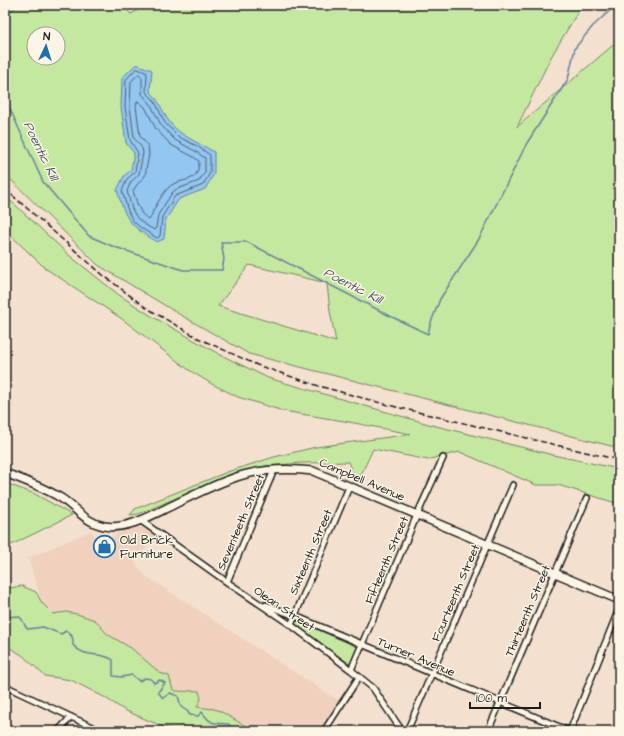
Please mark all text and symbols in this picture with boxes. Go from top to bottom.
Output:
north arrow [26,26,66,66]
text: N [43,29,51,44]
water label: Poentic Kill [19,118,64,185]
water label: Poentic Kill [321,264,387,309]
street label: Campbell Avenue [317,454,408,506]
street label: Seventeeth Street [213,471,269,573]
street label: Sixteenth Street [285,506,337,597]
street label: Fifteenth Street [361,513,413,606]
place label: Old Brick Furniture [120,532,173,563]
shop icon: Old Brick Furniture [91,534,117,560]
street label: Fourteenth Street [428,542,484,644]
street label: Thirteenth Street [501,562,555,660]
street label: Olean Street [250,582,318,636]
street label: Turner Avenue [374,633,458,681]
scale bar [470,684,540,710]
text: 100 m [476,690,507,707]

